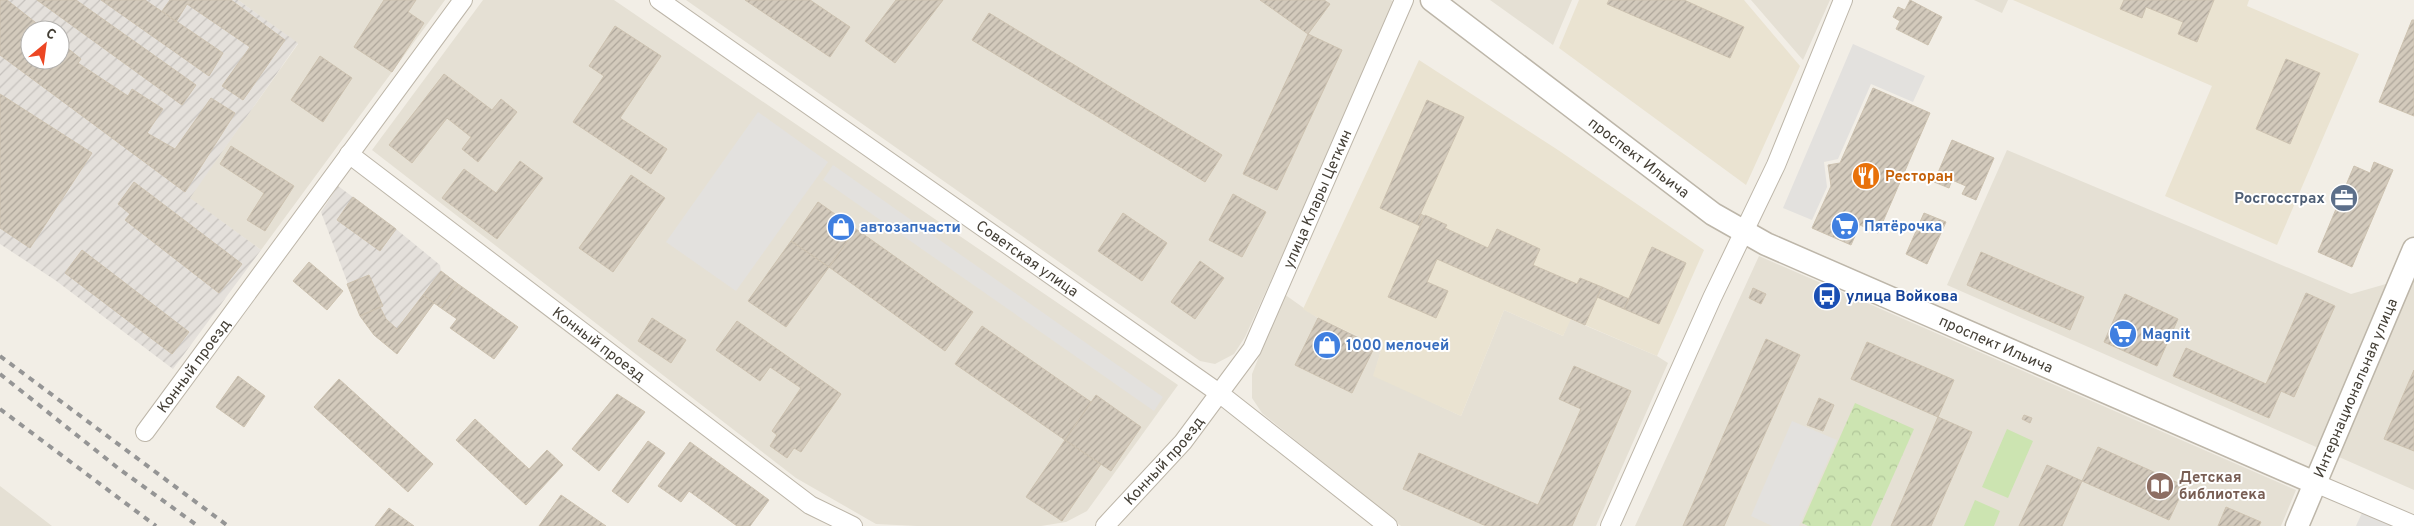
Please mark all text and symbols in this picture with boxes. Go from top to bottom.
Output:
north arrow [20,20,70,70]
text: С [43,25,59,45]
street label: проспект Ильича [1583,114,1692,203]
street label: улица Клары Цеткин [1280,127,1357,272]
restaurant icon: Ресторан [1851,161,1881,191]
place label: Ресторан [1885,168,1953,187]
office icon: Росгосстрах [2329,183,2359,213]
place label: Росгосстрах [2234,190,2325,209]
supermarket icon: Пятёрочка [1830,211,1860,241]
shop icon: автозапчасти [826,212,856,242]
street label: Советская улица [972,217,1081,302]
place label: Пятёрочка [1864,218,1942,237]
place label: автозапчасти [860,219,961,238]
bus stop icon: улица Войкова [1812,281,1842,311]
place label: улица Войкова [1846,288,1958,307]
street label: Интернациональная улица [2310,296,2403,481]
street label: Конный проезд [548,304,648,387]
street label: проспект Ильича [1936,312,2055,379]
street label: Конный проезд [154,316,236,418]
supermarket icon: Magnit [2108,319,2138,349]
place label: Magnit [2142,326,2190,345]
shop icon: 1000 мелочей [1312,330,1342,360]
place label: 1000 мелочей [1346,337,1449,356]
street label: Конный проезд [1121,414,1209,510]
place label: Детская библиотека [2179,469,2266,505]
library icon: Детская библиотека [2145,471,2175,501]

